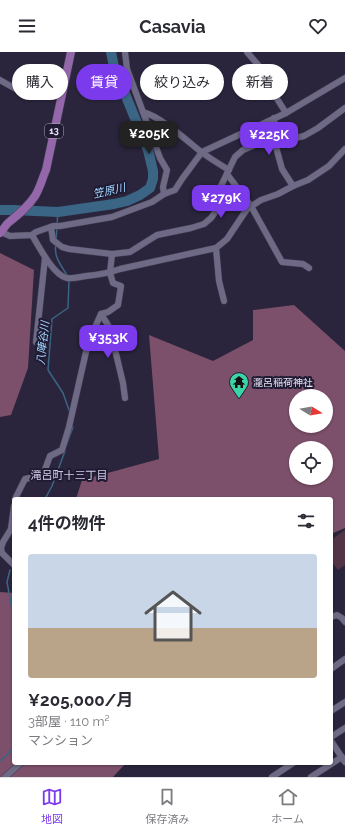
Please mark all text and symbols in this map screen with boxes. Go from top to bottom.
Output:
icon: menu [16,15,38,37]
icon: heart [307,15,329,37]
text: Casavia [139,16,206,37]
chip: 購入 [12,64,68,100]
chip: 賃貸 [76,64,132,100]
chip: 絞り込み [140,64,224,100]
chip: 新着 [232,64,288,100]
pin: ¥205K [121,121,177,155]
pin: ¥225K [241,122,297,156]
road number: 13 [45,124,63,138]
text: ¥205K [129,126,169,141]
text: ¥225K [249,127,289,142]
water label: 笠原川 [91,181,128,201]
pin: ¥279K [193,185,249,219]
text: ¥279K [201,190,241,205]
water label: 八陣谷川 [34,319,52,366]
pin: ¥353K [80,325,136,359]
text: ¥353K [88,330,128,345]
temple icon: 瀧呂稲荷神社 [228,371,250,399]
place label: 瀧呂稲荷神社 [253,377,313,388]
north arrow [289,389,333,433]
map controls [289,389,333,485]
button: locate [289,441,333,485]
district label: 滝呂町十三丁目 [31,469,108,482]
icon: filters [295,510,317,532]
text: 4件の物件 [28,513,106,533]
icon: home [137,580,209,652]
text: ¥205,000/月 [28,690,134,710]
text: 3部屋 · 110 m² [28,714,109,729]
text: マンション [28,733,93,748]
tab: 地図 [41,786,63,826]
tab: 保存済み [145,786,189,826]
tab: ホーム [271,786,304,826]

